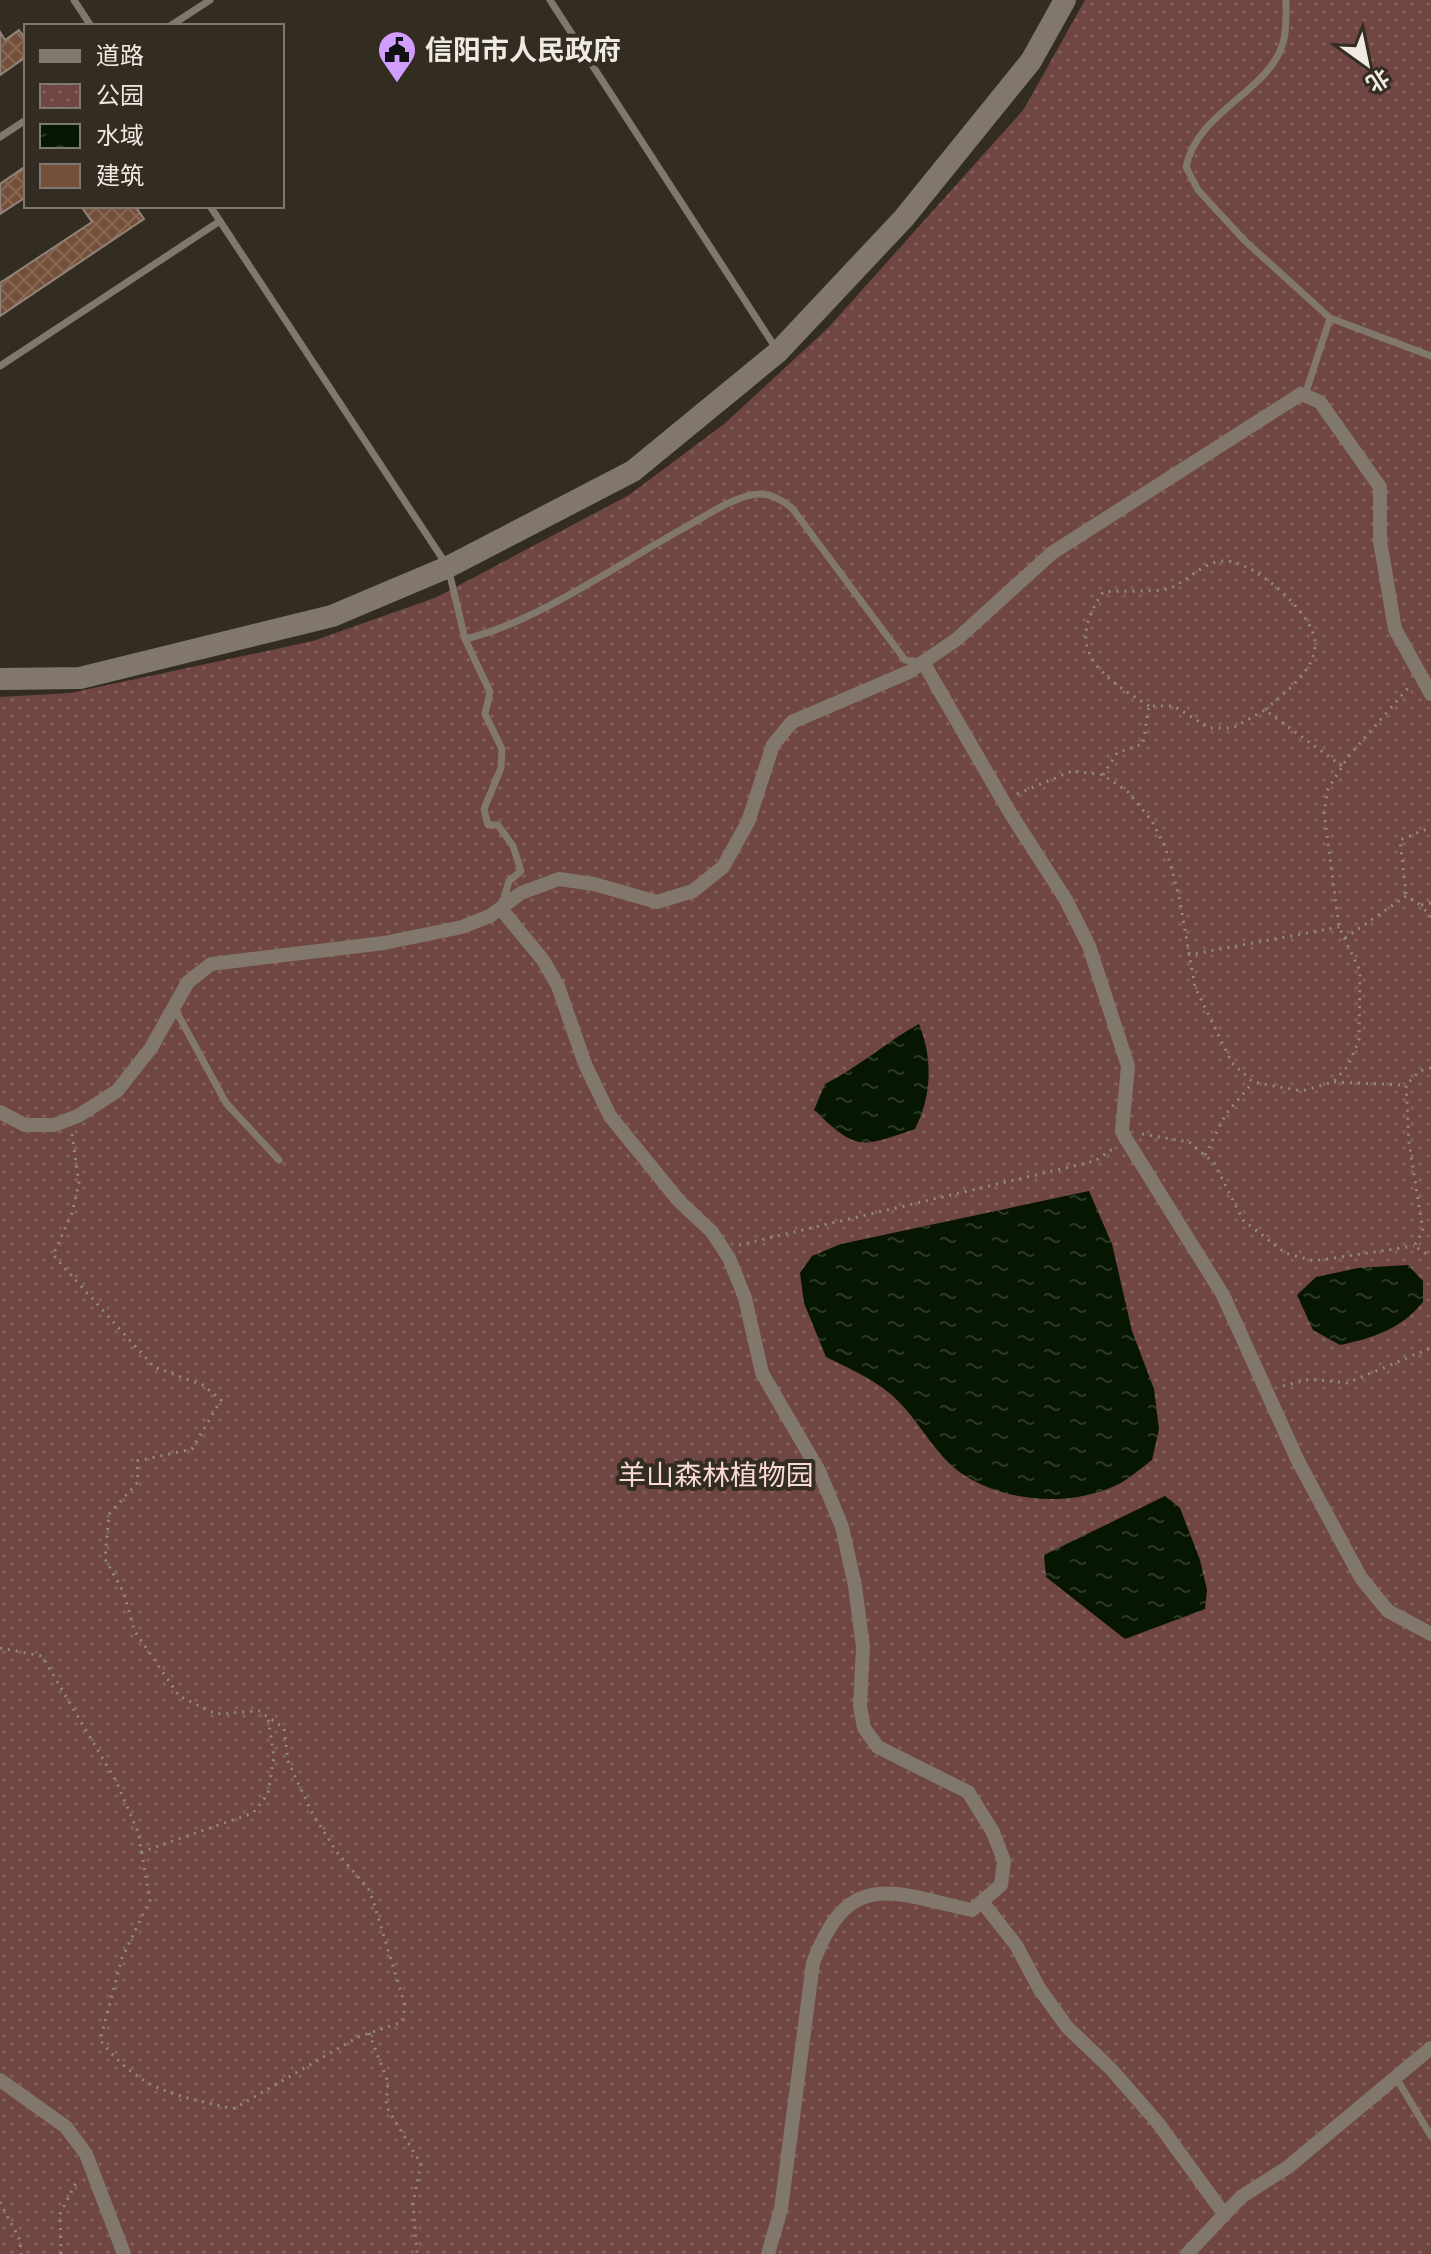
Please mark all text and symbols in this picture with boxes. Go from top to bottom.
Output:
legend [24,24,284,208]
north arrow [1327,24,1407,104]
public building icon: 信阳市人民政府 [376,29,418,84]
place label: 信阳市人民政府 [425,33,621,67]
text: 道路 [96,41,144,70]
text: 北 [1361,63,1394,98]
text: 公园 [96,81,144,110]
text: 水域 [96,121,144,150]
text: 建筑 [96,161,144,190]
park label: 羊山森林植物园 [618,1458,814,1492]

